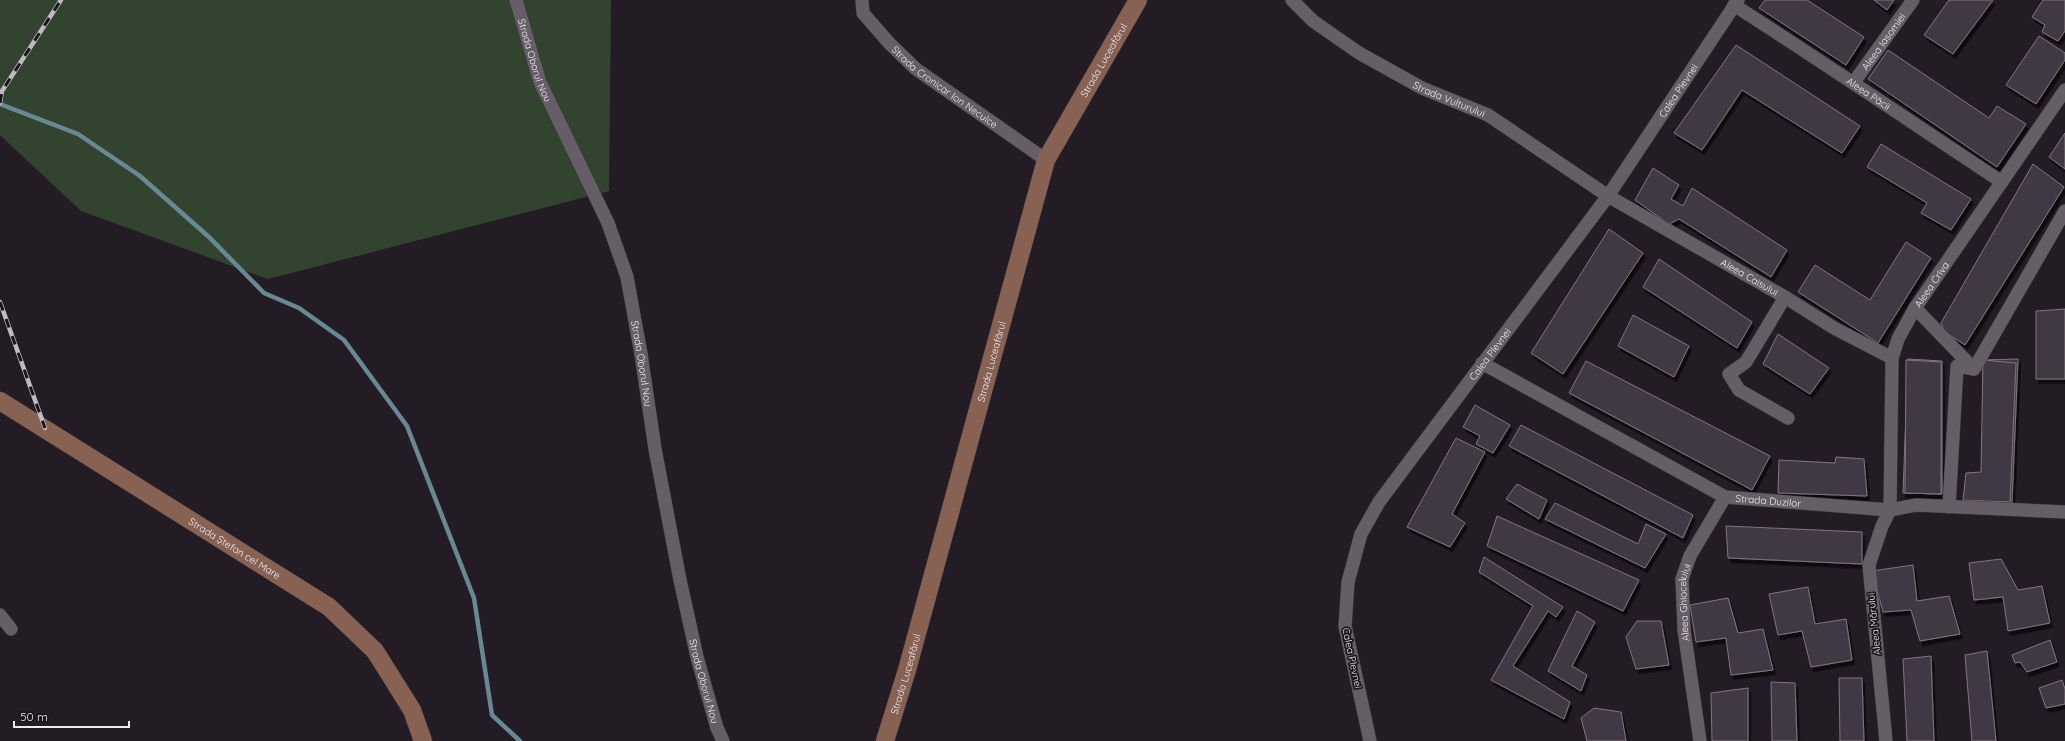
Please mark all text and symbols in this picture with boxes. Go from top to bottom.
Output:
street label: Aleea Iasomiei [1858,10,1908,72]
street label: Strada Oborul Nou [515,17,555,104]
street label: Strada Luceafărul [1077,21,1130,100]
street label: Strada Cronicar Ion Neculce [889,43,1001,131]
street label: Calea Plevnei [1655,61,1700,120]
street label: Aleea Păcii [1844,74,1893,113]
street label: Strada Vulturului [1411,78,1487,120]
street label: Aleea Caisului [1719,255,1781,298]
street label: Aleea Criva [1911,259,1952,310]
street label: Strada Oborul Nou [629,319,655,407]
street label: Strada Luceafărul [974,320,1008,403]
street label: Calea Plevnei [1466,325,1513,383]
street label: Strada Duzilor [1735,491,1802,509]
street label: Strada Ștefan cel Mare [186,514,283,582]
street label: Aleea Ghiocelului [1675,562,1693,642]
street label: Aleea Mărului [1864,592,1884,656]
street label: Calea Plevnei [1339,626,1365,690]
street label: Strada Luceafărul [887,632,923,716]
street label: Strada Oborul Nou [687,638,722,725]
scale bar [14,703,129,729]
text: 50 m [20,709,48,724]

